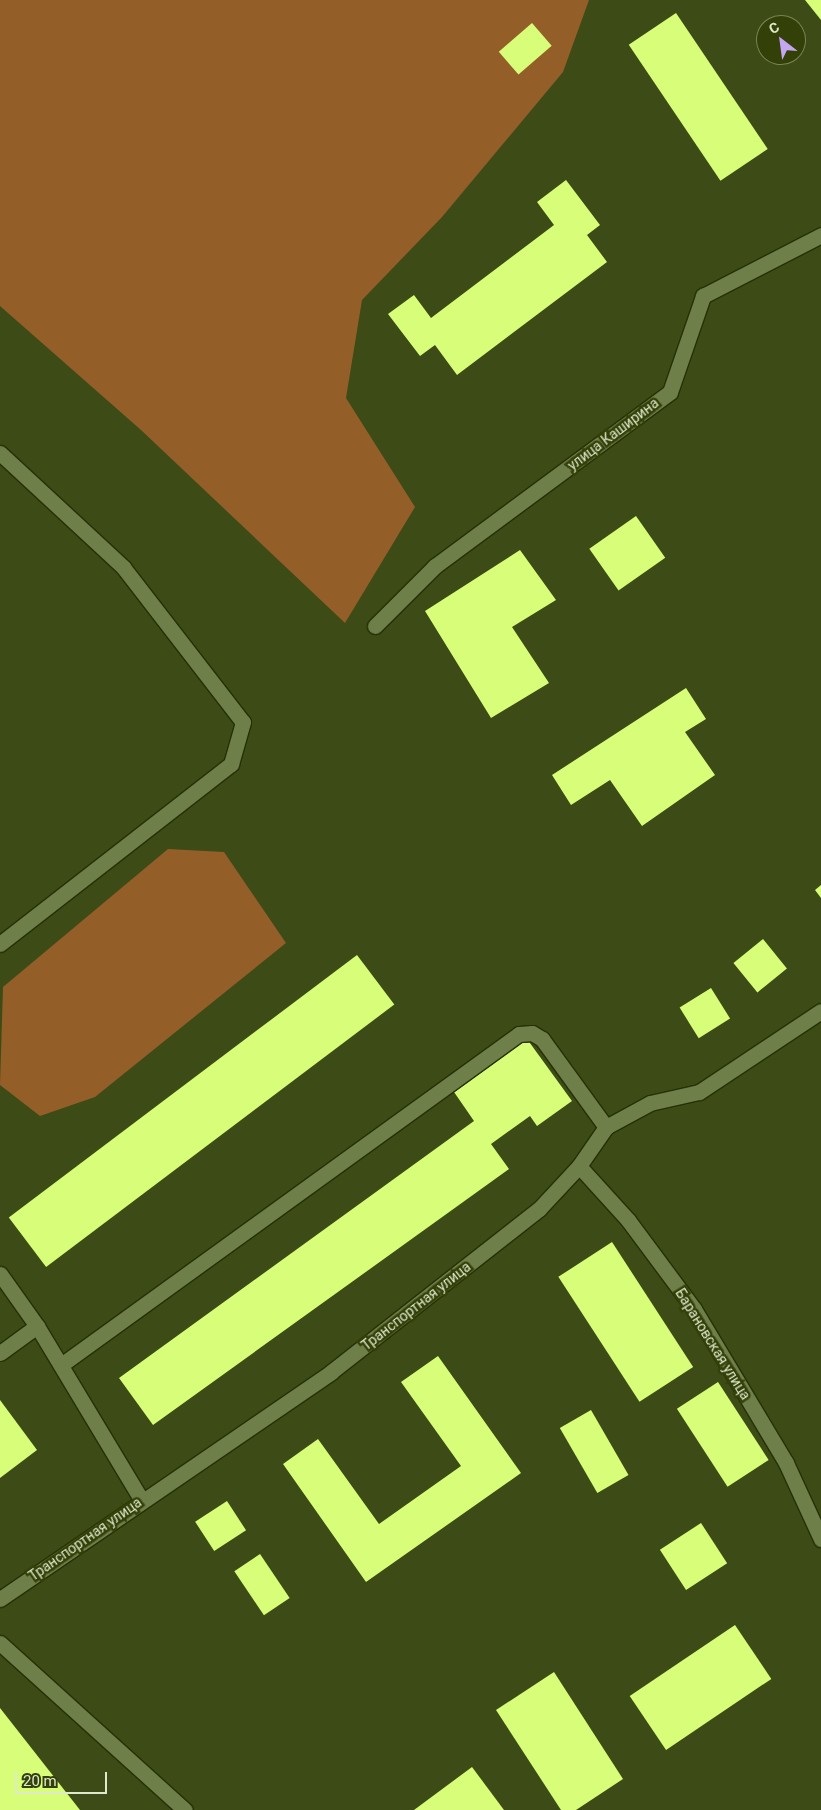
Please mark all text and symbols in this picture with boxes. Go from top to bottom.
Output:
north arrow [756,15,806,65]
text: С [766,19,782,37]
street label: улица Каширина [564,394,662,474]
street label: Транспортная улица [358,1258,474,1354]
street label: Барановская улица [672,1285,754,1403]
street label: Транспортная улица [25,1494,145,1584]
scale bar [18,1762,110,1794]
text: 20 m [23,1772,57,1790]

